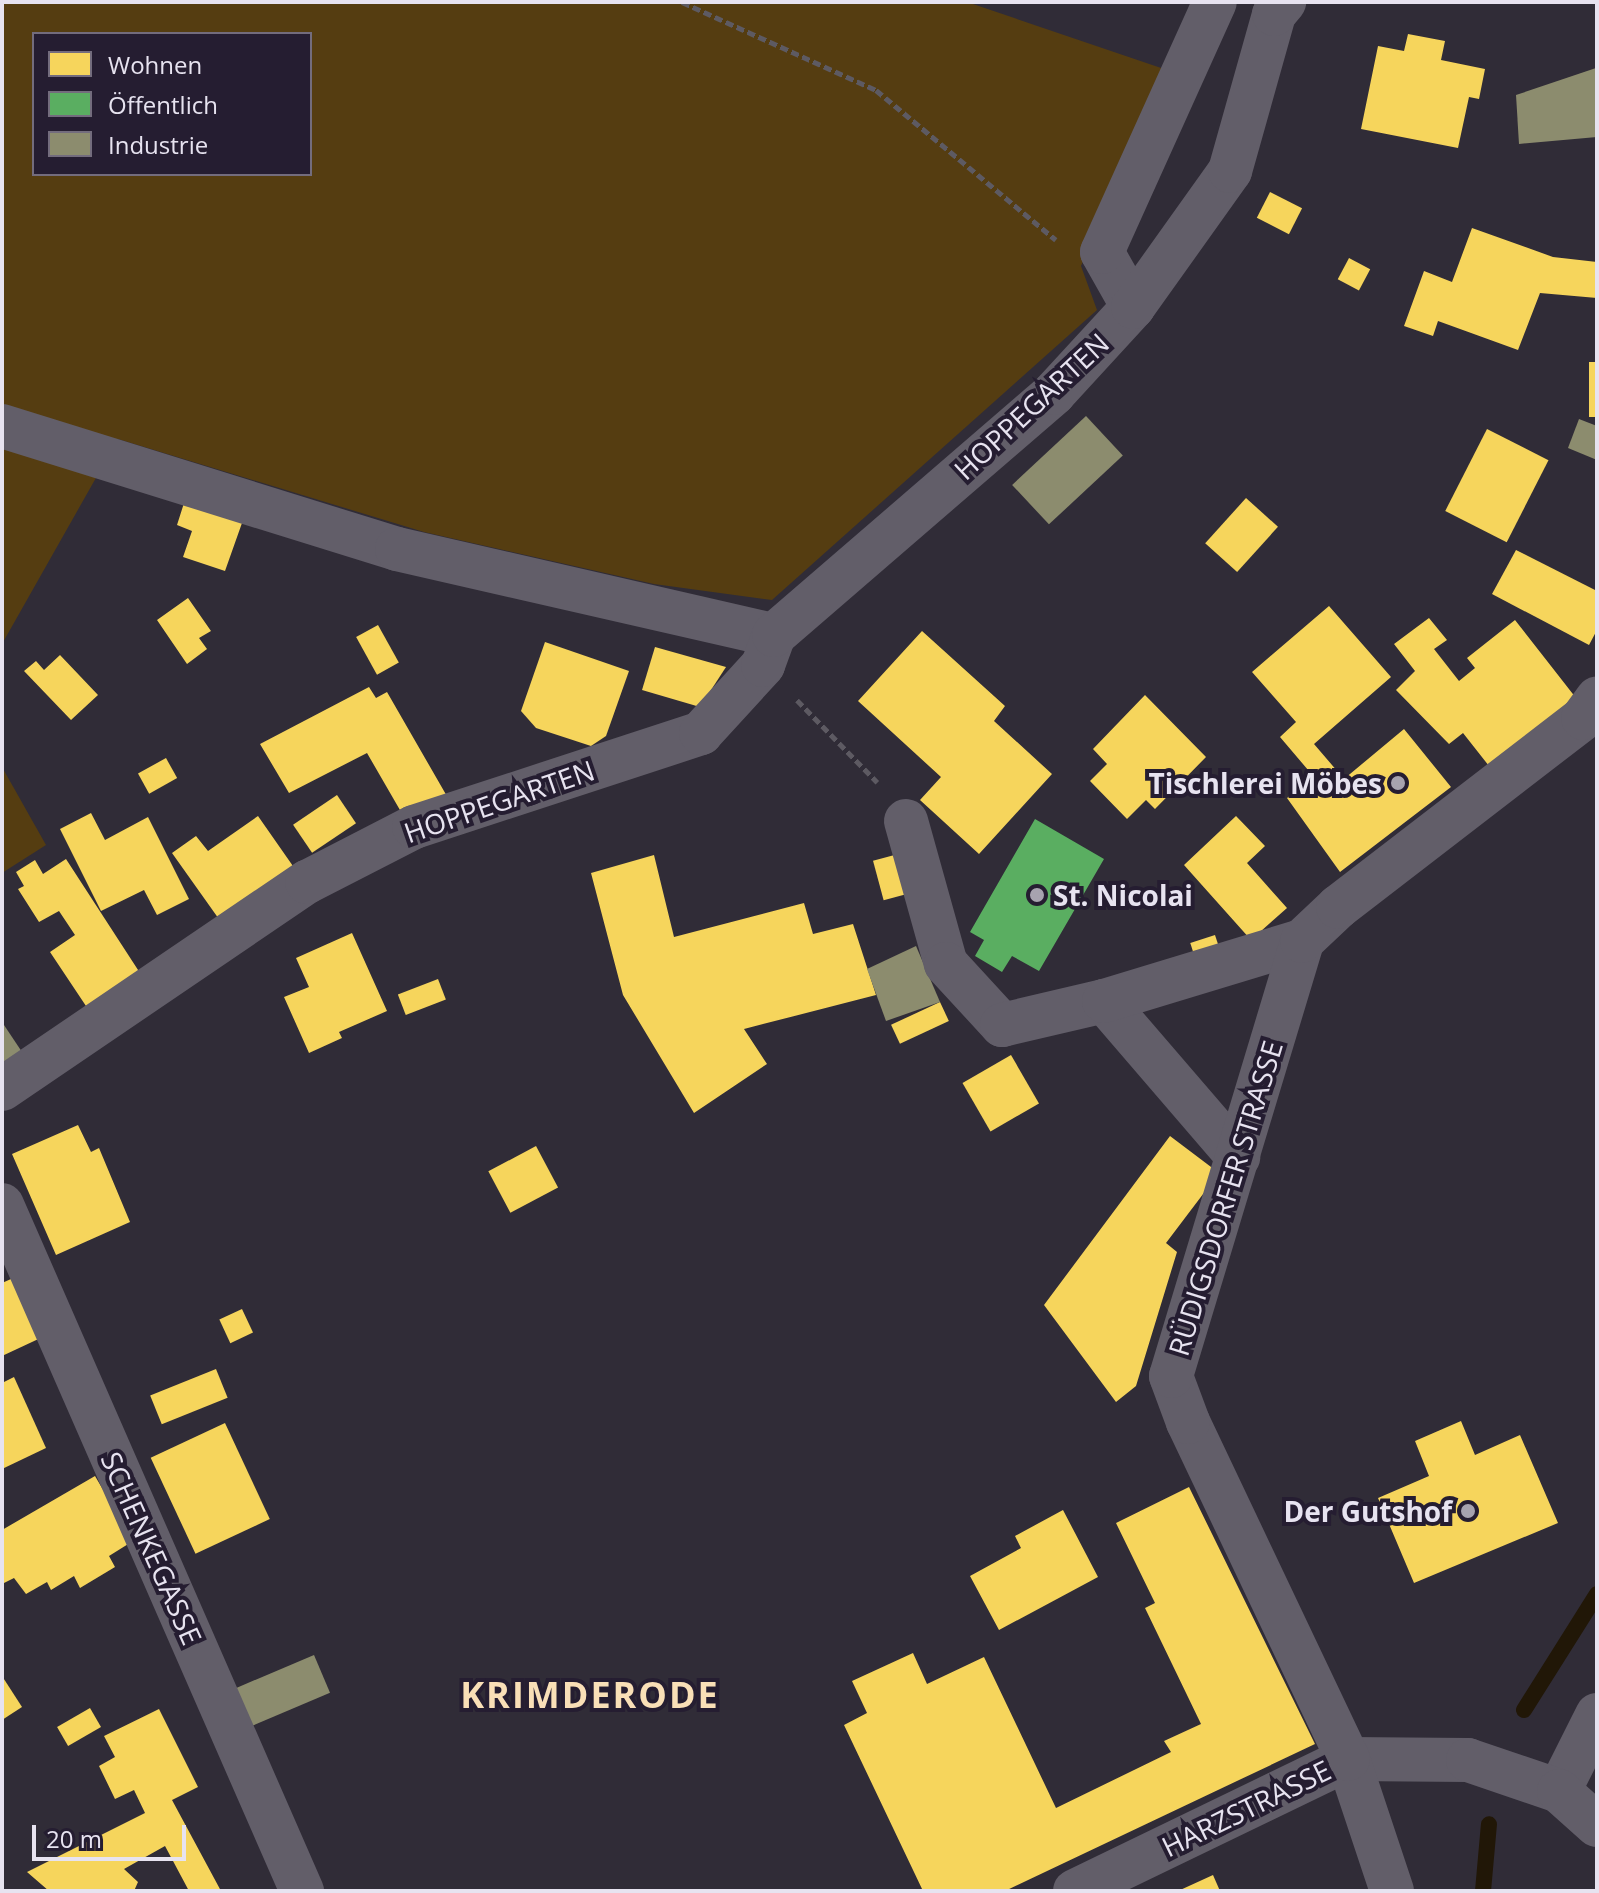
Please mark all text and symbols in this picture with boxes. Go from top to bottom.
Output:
legend [32,32,312,176]
text: Wohnen [108,48,202,81]
text: Öffentlich [108,88,218,121]
text: Industrie [108,128,208,161]
street label: HOPPEGARTEN [947,326,1115,486]
street label: HOPPEGARTEN [399,753,599,849]
place label: Tischlerei Möbes [1148,766,1382,800]
marker: Tischlerei Möbes [1389,774,1407,792]
place label: St. Nicolai [1053,878,1193,912]
marker: St. Nicolai [1028,886,1046,904]
street label: RÜDIGSDORFER STRASSE [1161,1036,1289,1360]
street label: SCHENKEGASSE [94,1446,210,1650]
place label: Der Gutshof [1283,1494,1452,1528]
marker: Der Gutshof [1459,1502,1477,1520]
district label: KRIMDERODE [460,1673,720,1717]
street label: HARZSTRASSE [1156,1753,1336,1863]
scale bar [36,1809,190,1859]
text: 20 m [46,1822,102,1855]

